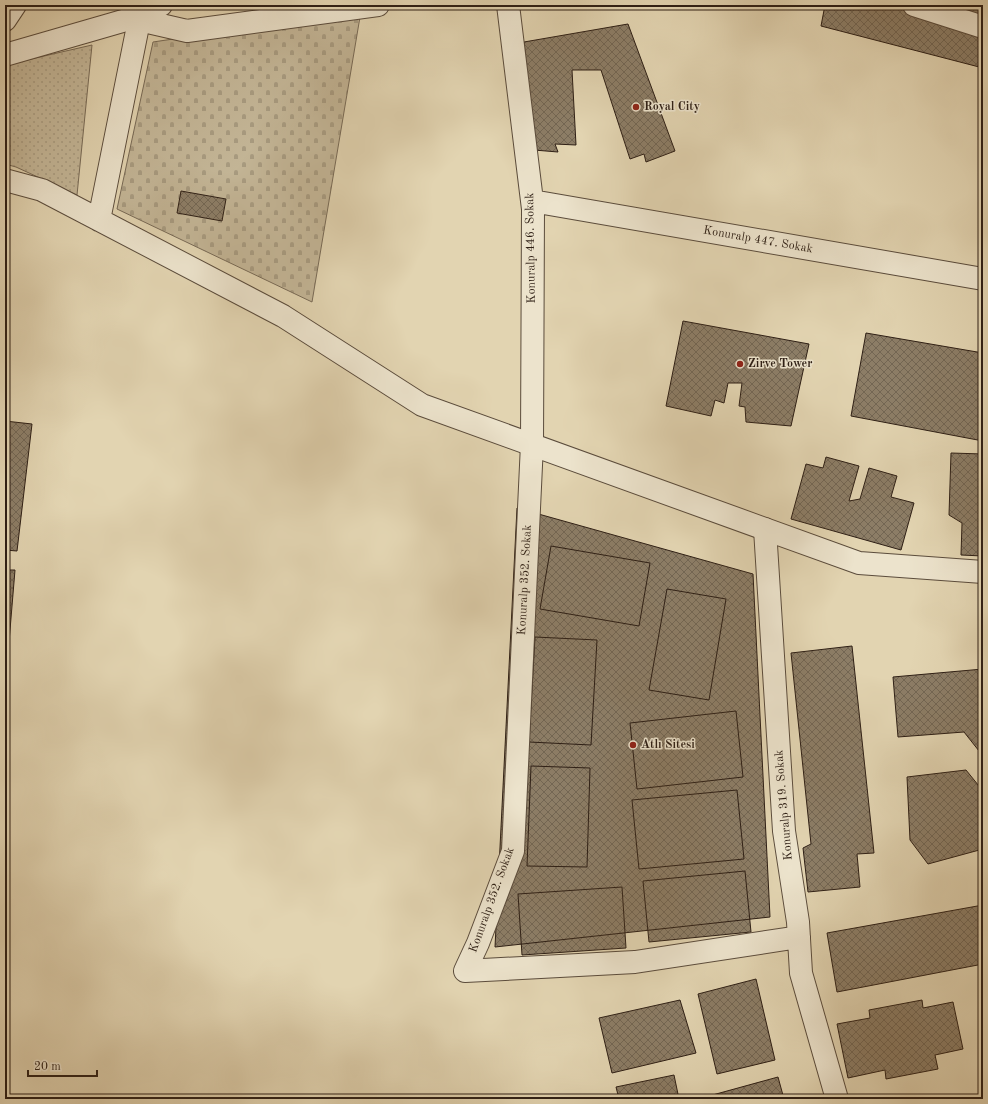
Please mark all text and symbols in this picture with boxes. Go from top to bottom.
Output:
place label: Royal City [644,101,700,113]
marker: Royal City [631,102,641,112]
street label: Konuralp 446. Sokak [524,192,538,304]
street label: Konuralp 447. Sokak [702,224,814,256]
place label: Zirve Tower [748,358,813,370]
marker: Zirve Tower [735,359,745,369]
street label: Konuralp 352. Sokak [515,524,534,636]
place label: Atlı Sitesi [641,739,695,751]
marker: Atlı Sitesi [628,740,638,750]
street label: Konuralp 319. Sokak [773,749,795,861]
street label: Konuralp 352. Sokak [466,845,517,954]
scale bar [28,1052,97,1078]
text: 20 m [34,1061,61,1073]

